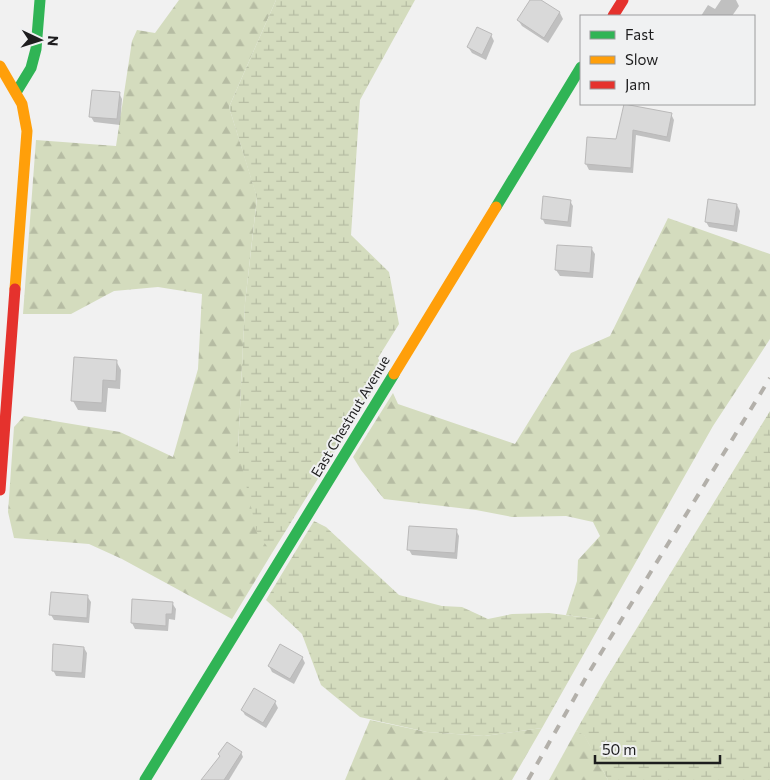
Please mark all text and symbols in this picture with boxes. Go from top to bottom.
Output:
north arrow [15,15,65,65]
legend [580,15,755,105]
text: Fast [625,25,654,43]
text: N [45,35,62,47]
text: Slow [625,50,658,68]
text: Jam [625,75,650,93]
street label: East Chestnut Avenue [307,352,393,480]
scale bar [595,732,720,764]
text: 50 m [602,740,636,758]

